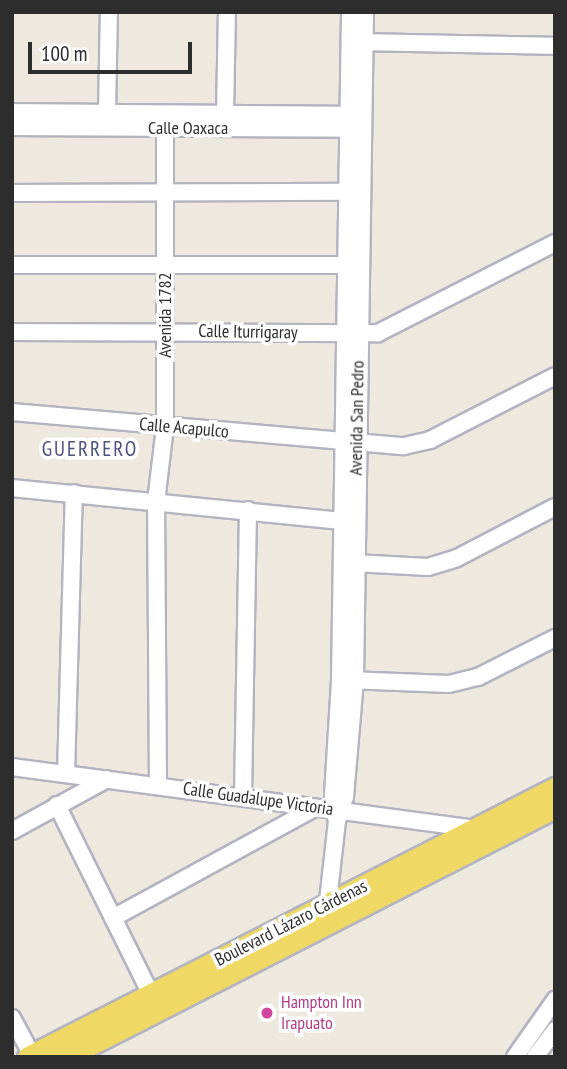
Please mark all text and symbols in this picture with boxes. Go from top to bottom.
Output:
scale bar [32,28,196,72]
text: 100 m [41,40,87,67]
street label: Calle Oaxaca [148,117,228,139]
street label: Avenida 1782 [154,272,176,358]
street label: Calle Iturrigaray [198,320,298,344]
street label: Avenida San Pedro [345,360,369,476]
street label: Calle Acapulco [138,413,230,443]
district label: GUERRERO [43,436,137,462]
street label: Calle Guadalupe Victoria [181,778,335,820]
street label: Boulevard Lázaro Cárdenas [211,875,371,971]
place label: Hampton Inn Irapuato [281,992,362,1034]
marker: Hampton Inn Irapuato [259,1005,275,1021]

